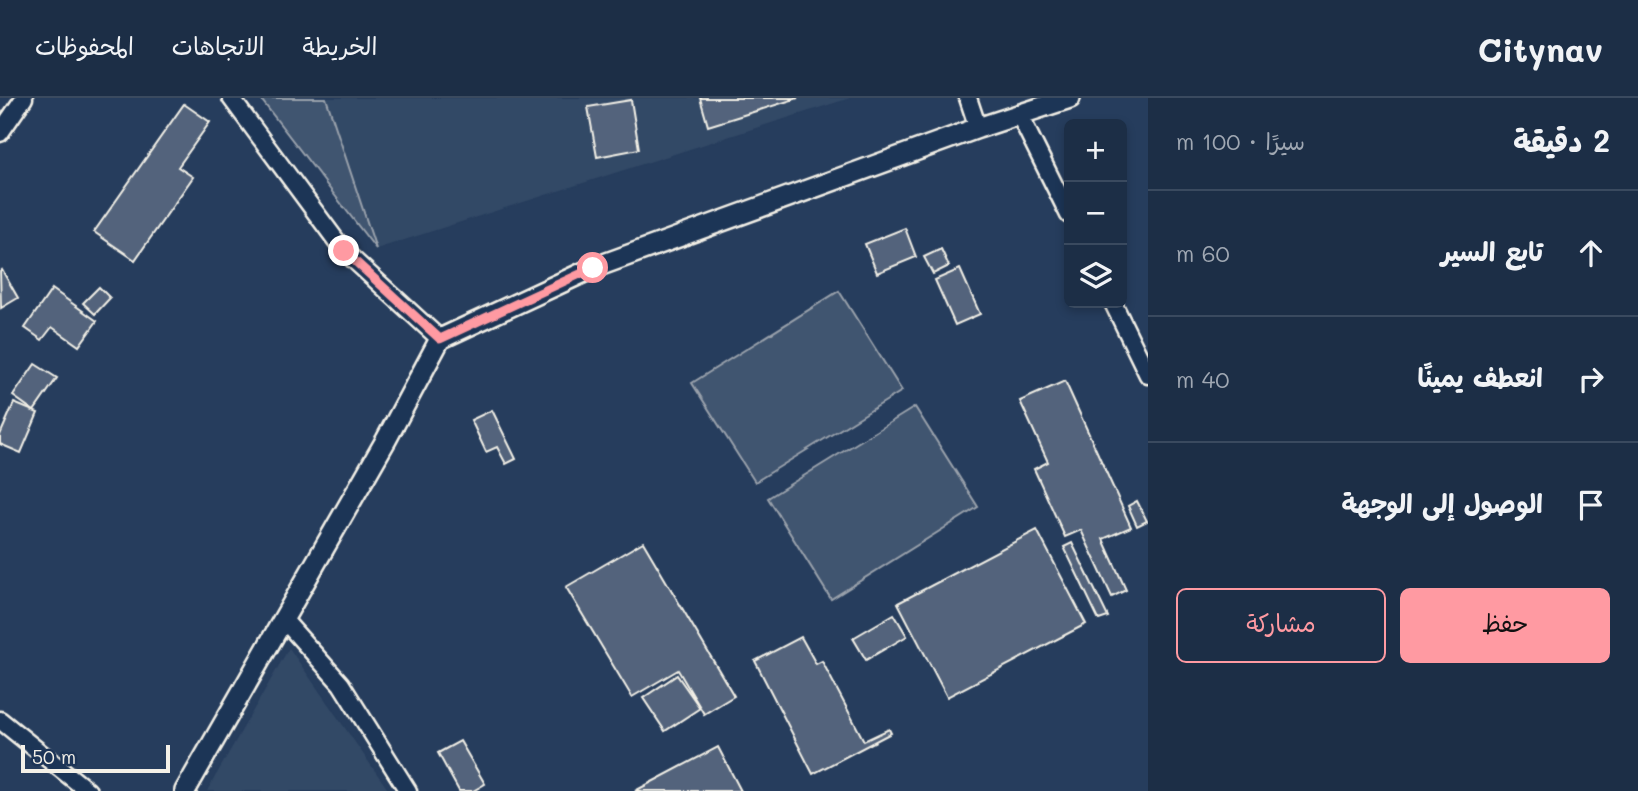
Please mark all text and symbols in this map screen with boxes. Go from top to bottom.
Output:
text: Citynav [1478,27,1603,70]
text: المحفوظات [35,30,134,61]
text: الاتجاهات [172,30,265,61]
text: الخريطة [303,30,377,61]
map controls [1064,119,1127,308]
button: + [1064,119,1127,182]
text: 2 دقيقة [1513,120,1610,160]
text: سيرًا · 100 m [1176,126,1305,156]
button: − [1064,182,1127,245]
text: تابع السير [1441,234,1543,268]
icon: ahead [1572,234,1610,272]
route end [328,235,359,266]
text: 60 m [1176,238,1230,268]
button: layers [1064,245,1127,308]
route start [577,252,608,283]
text: انعطف يمينًا [1418,360,1543,394]
icon: right [1572,360,1610,398]
text: 40 m [1176,364,1229,394]
text: الوصول إلى الوجهة [1341,486,1543,520]
icon: arrive [1572,486,1610,524]
button: مشاركة [1176,588,1386,663]
button: حفظ [1400,588,1610,663]
scale bar [21,742,170,774]
text: 50 m [32,744,76,769]

